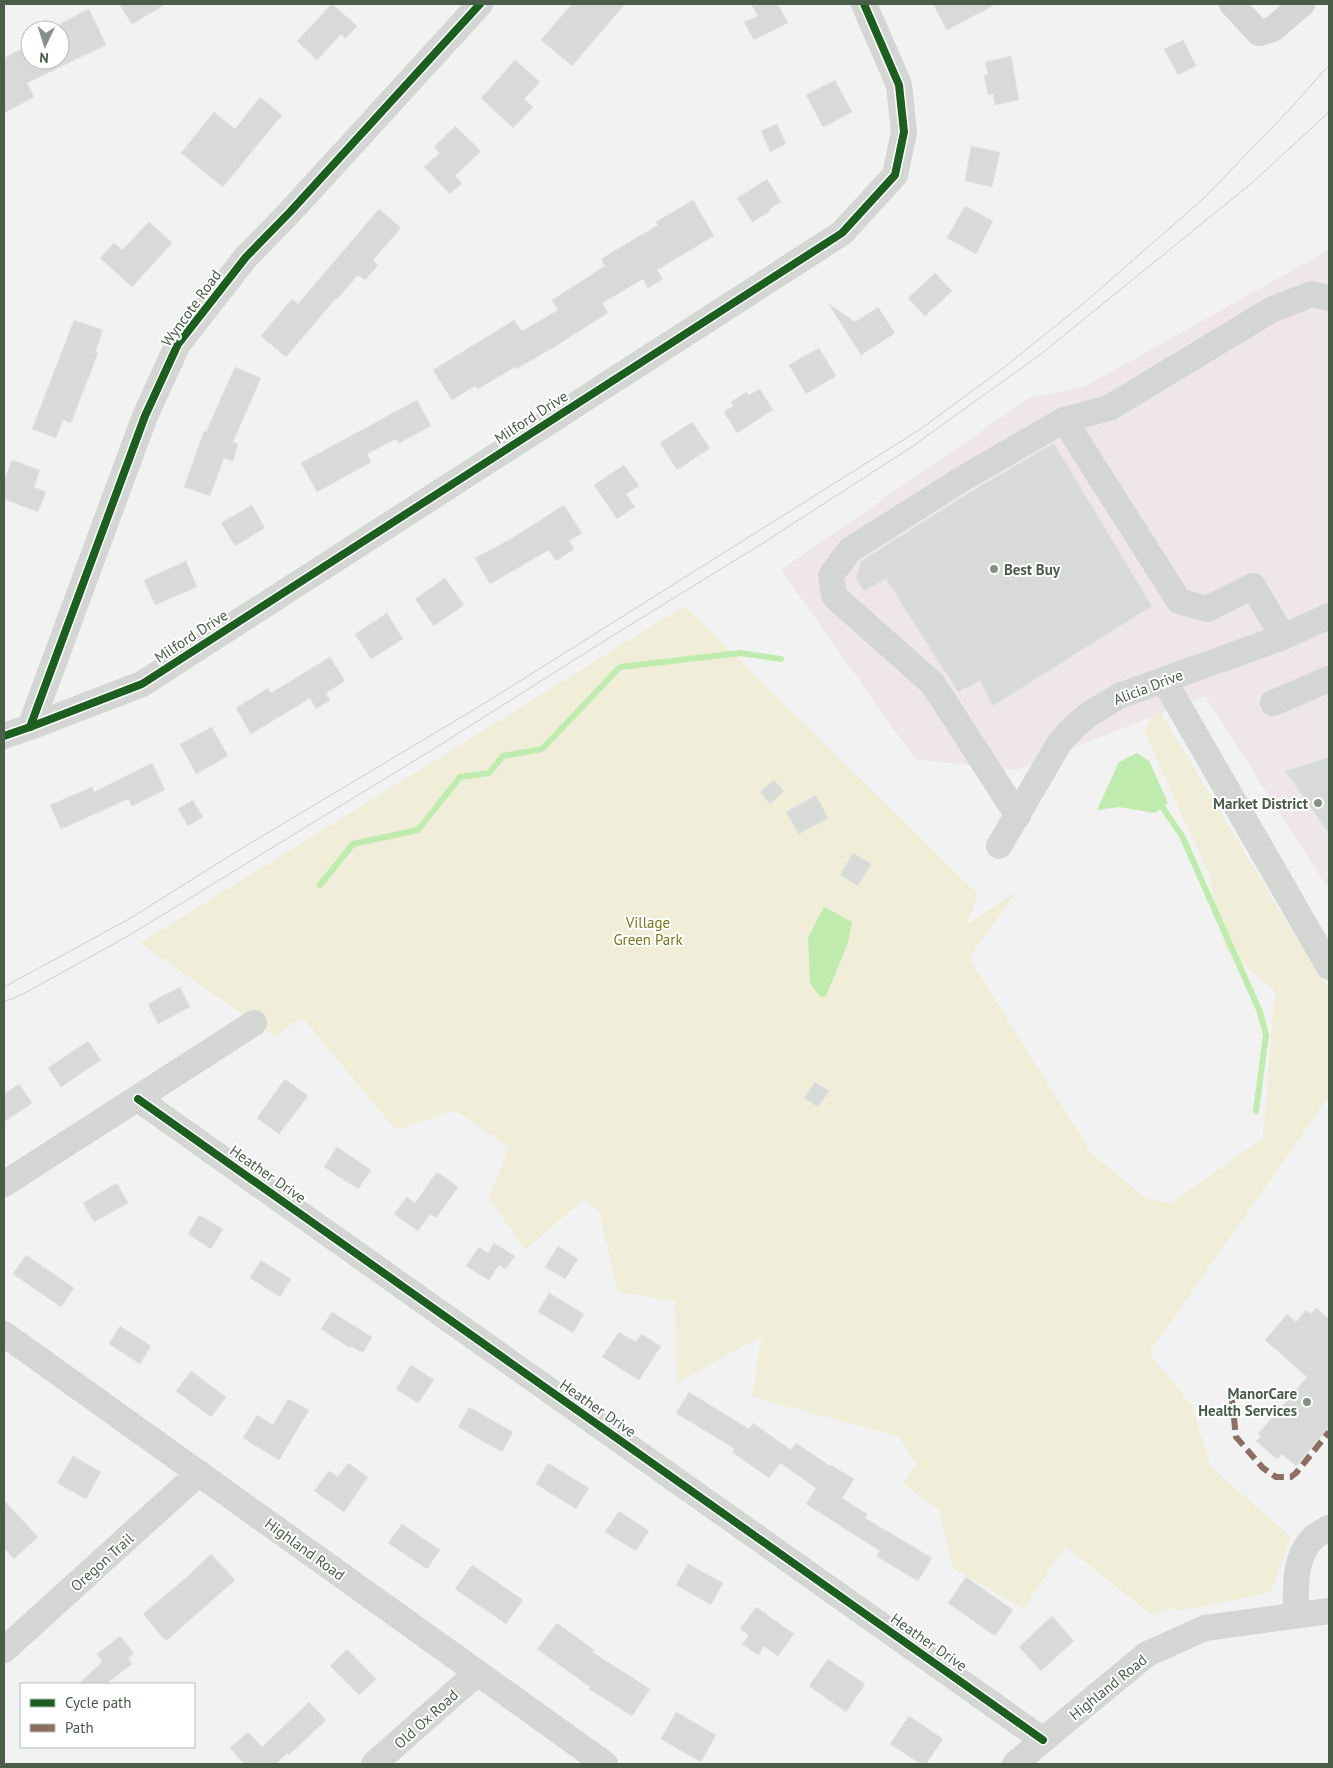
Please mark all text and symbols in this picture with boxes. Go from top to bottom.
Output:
north arrow [20,20,70,70]
text: N [39,49,49,67]
street label: Wyncote Road [157,266,225,350]
street label: Milford Drive [491,386,571,448]
place label: Best Buy [1004,560,1061,579]
marker: Best Buy [988,563,1000,575]
street label: Milford Drive [151,605,231,667]
street label: Alicia Drive [1111,665,1185,709]
place label: Market District [1213,794,1309,813]
marker: Market District [1312,797,1324,809]
park label: Village Green Park [613,913,683,949]
street label: Heather Drive [226,1141,310,1207]
street label: Heather Drive [556,1375,640,1441]
place label: ManorCare Health Services [1198,1384,1297,1420]
marker: ManorCare Health Services [1301,1396,1313,1408]
street label: Highland Road [261,1514,349,1584]
street label: Oregon Trail [67,1528,138,1595]
street label: Heather Drive [887,1609,971,1675]
street label: Highland Road [1065,1650,1151,1724]
legend [20,1683,195,1748]
street label: Old Ox Road [390,1685,462,1753]
text: Cycle path [65,1693,131,1712]
text: Path [65,1718,94,1737]

